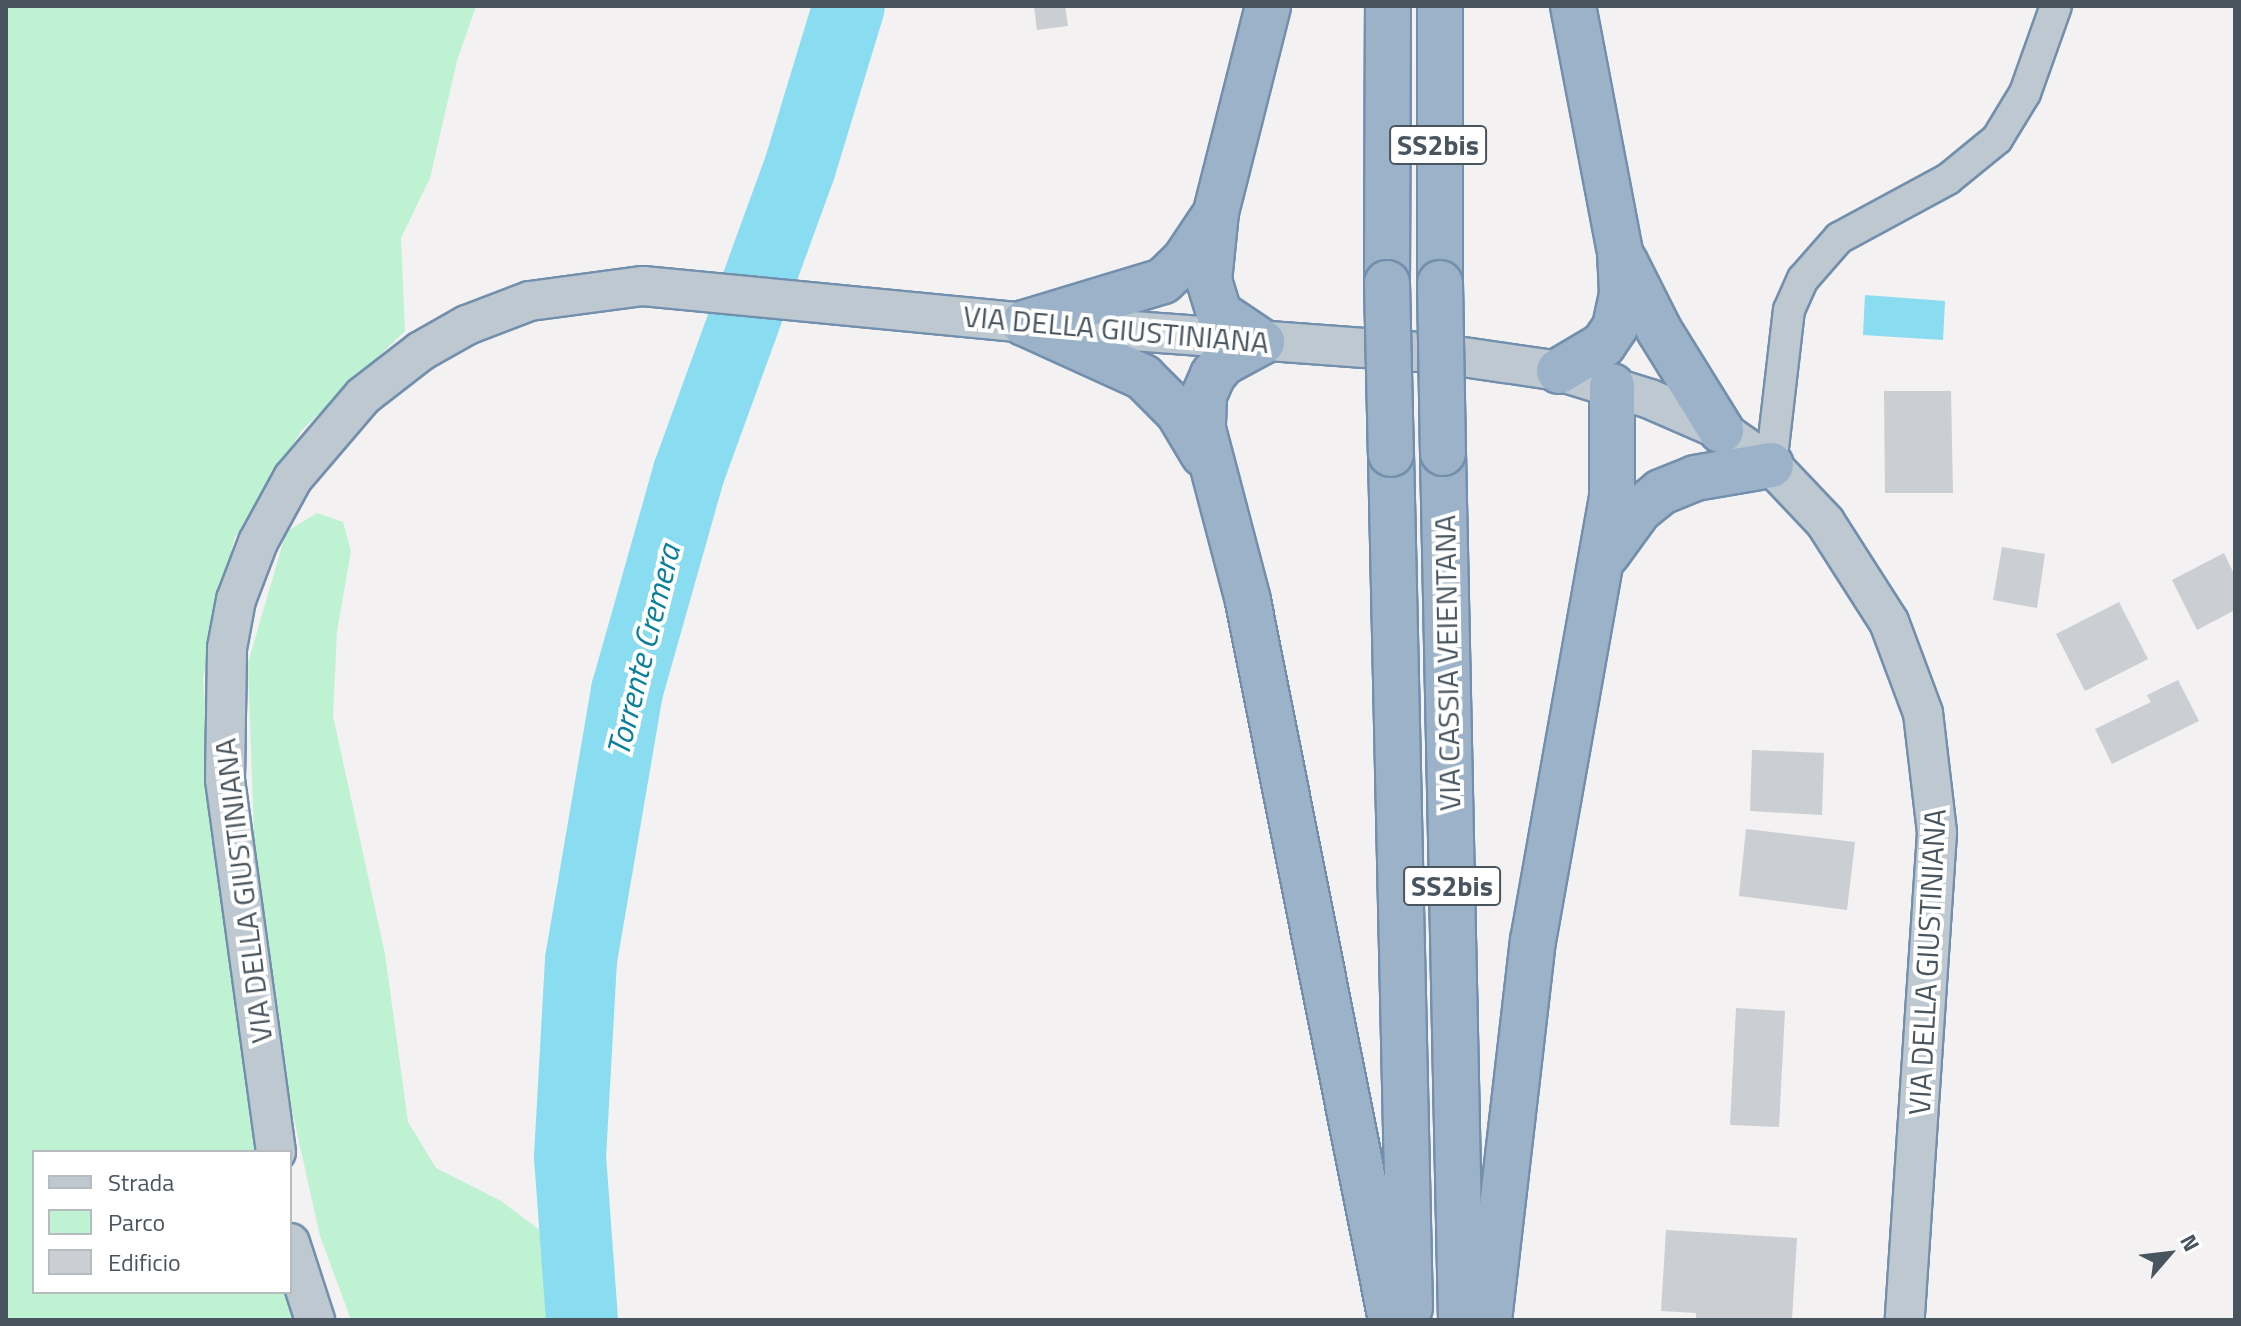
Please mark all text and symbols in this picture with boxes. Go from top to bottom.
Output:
road number: SS2bis [1388,121,1488,169]
street label: VIA DELLA GIUSTINIANA [962,298,1270,360]
street label: VIA CASSIA VEIENTANA [1426,515,1468,811]
water label: Torrente Cremera [598,540,688,760]
street label: VIA DELLA GIUSTINIANA [206,737,280,1045]
street label: VIA DELLA GIUSTINIANA [1901,808,1953,1116]
road number: SS2bis [1402,862,1502,910]
legend [32,1150,292,1294]
text: Strada [108,1164,174,1200]
text: Parco [108,1204,165,1240]
north arrow [2129,1214,2209,1294]
text: N [2172,1228,2209,1257]
text: Edificio [108,1244,181,1280]

